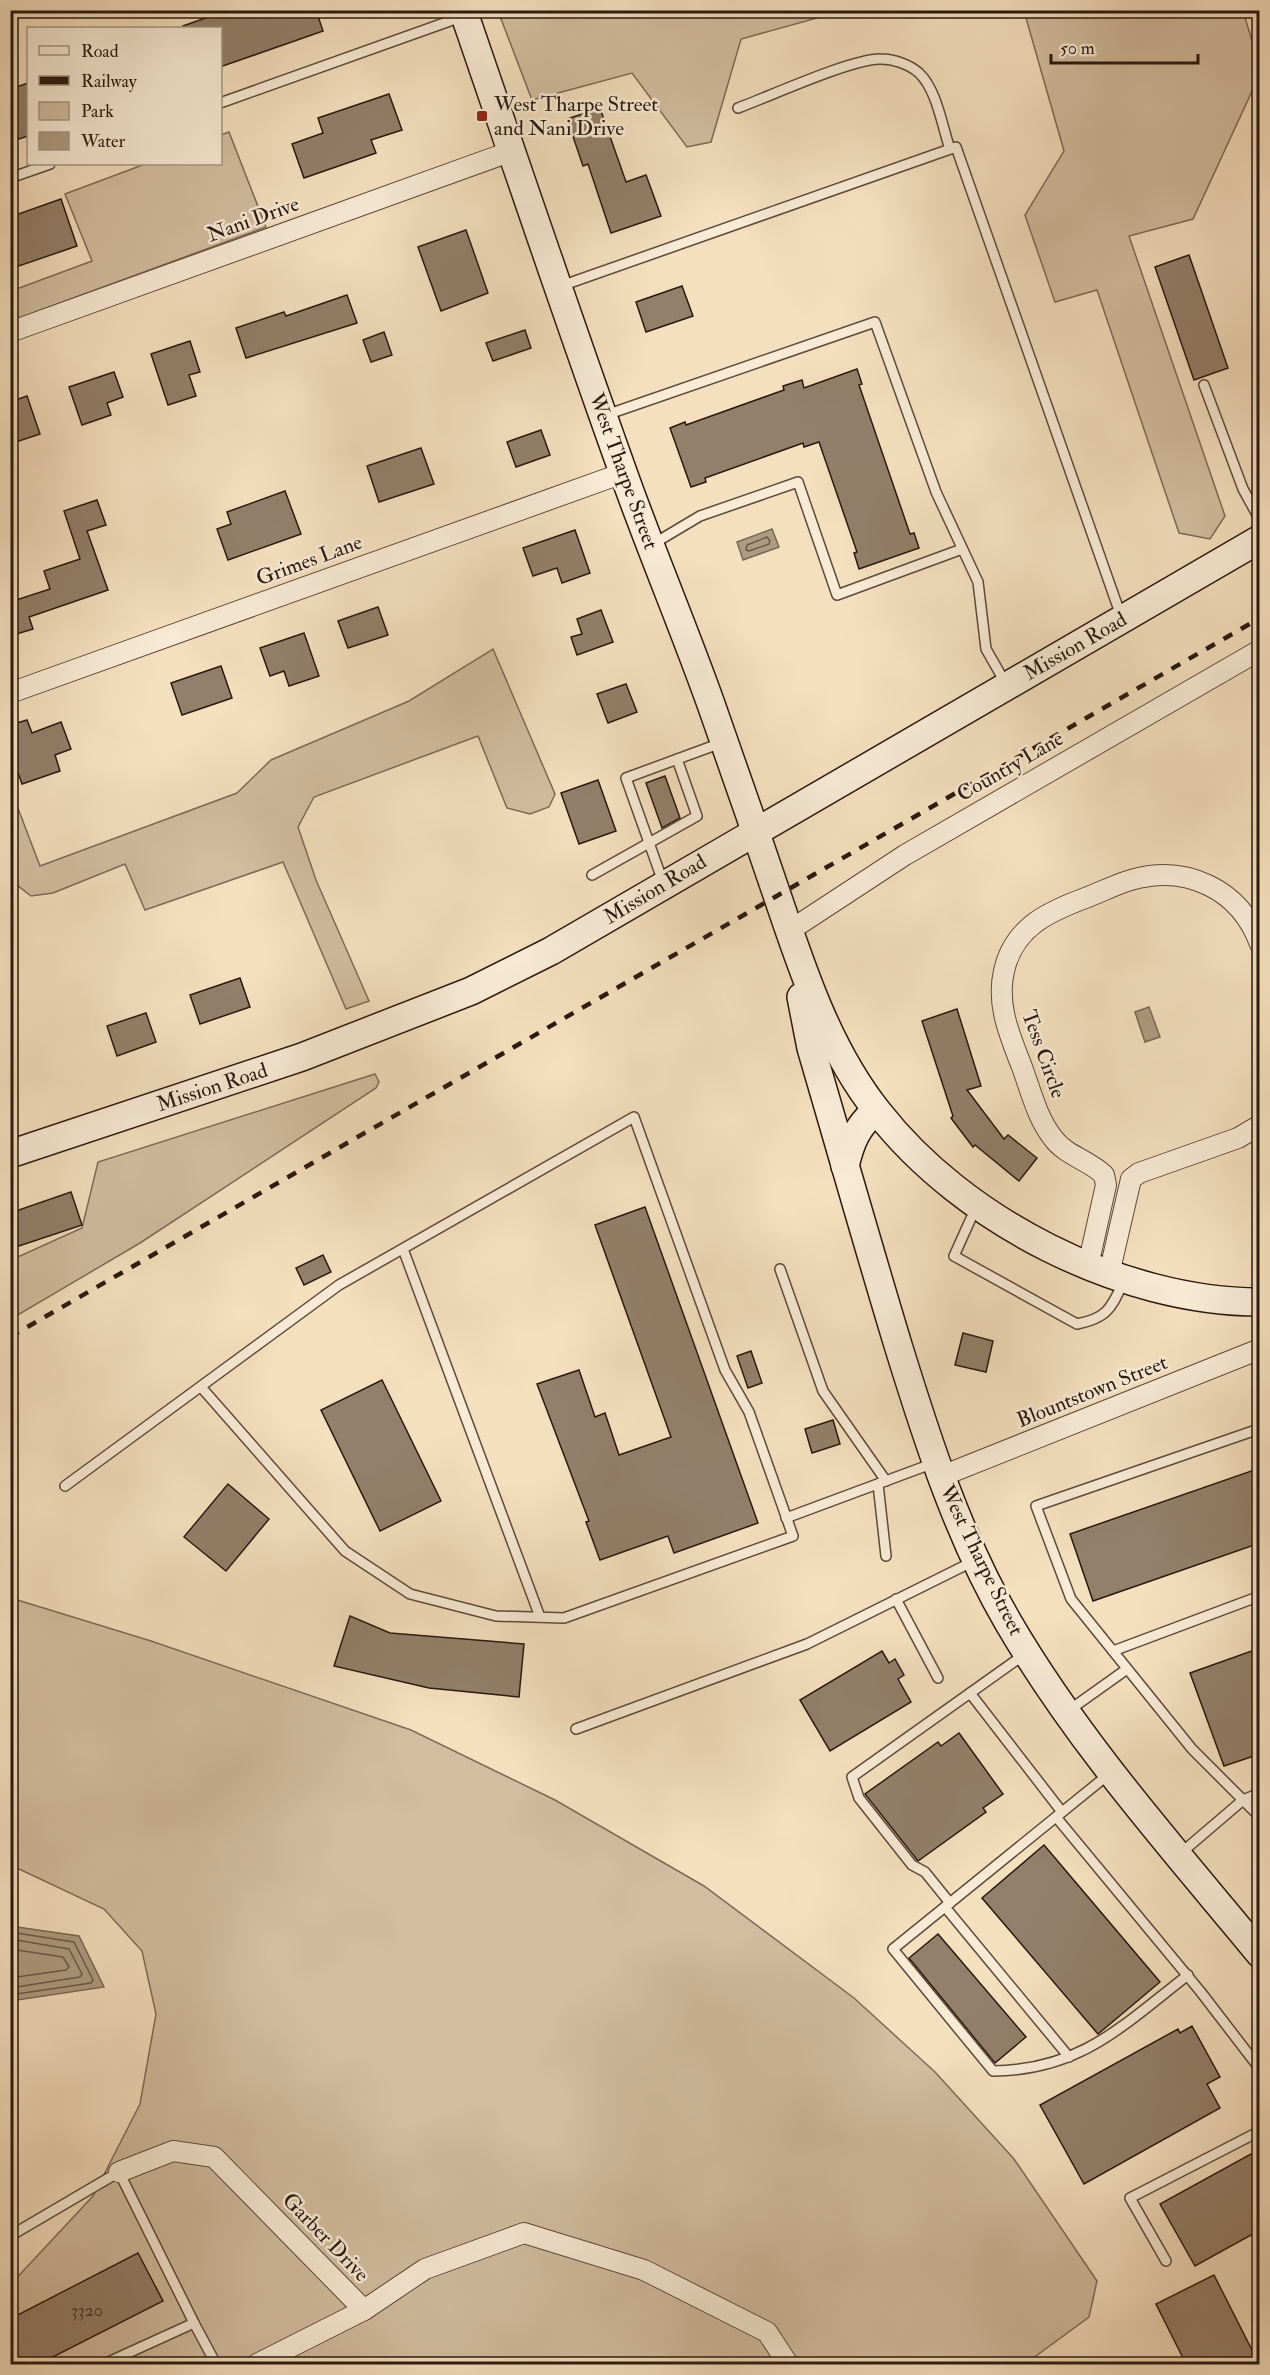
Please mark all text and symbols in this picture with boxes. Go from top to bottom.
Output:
legend [27,27,222,165]
scale bar [1051,27,1198,65]
text: 50 m [1060,37,1095,60]
text: Road [81,40,119,63]
text: Railway [81,70,138,93]
place label: West Tharpe Street and Nani Drive [493,91,658,142]
text: Park [81,100,114,123]
marker: West Tharpe Street and Nani Drive [475,109,489,123]
text: Water [80,130,125,153]
street label: Nani Drive [204,190,303,249]
street label: West Tharpe Street [582,388,664,553]
street label: Grimes Lane [252,529,366,592]
street label: Mission Road [1019,606,1132,687]
street label: Country Lane [952,725,1069,808]
street label: Mission Road [599,848,712,931]
street label: Tess Circle [1015,1007,1072,1102]
street label: Mission Road [153,1057,272,1118]
street label: Blountstown Street [1013,1349,1172,1434]
street label: West Tharpe Street [933,1480,1030,1640]
street label: Garber Drive [277,2187,375,2288]
house number: 3320 [71,2299,103,2322]

